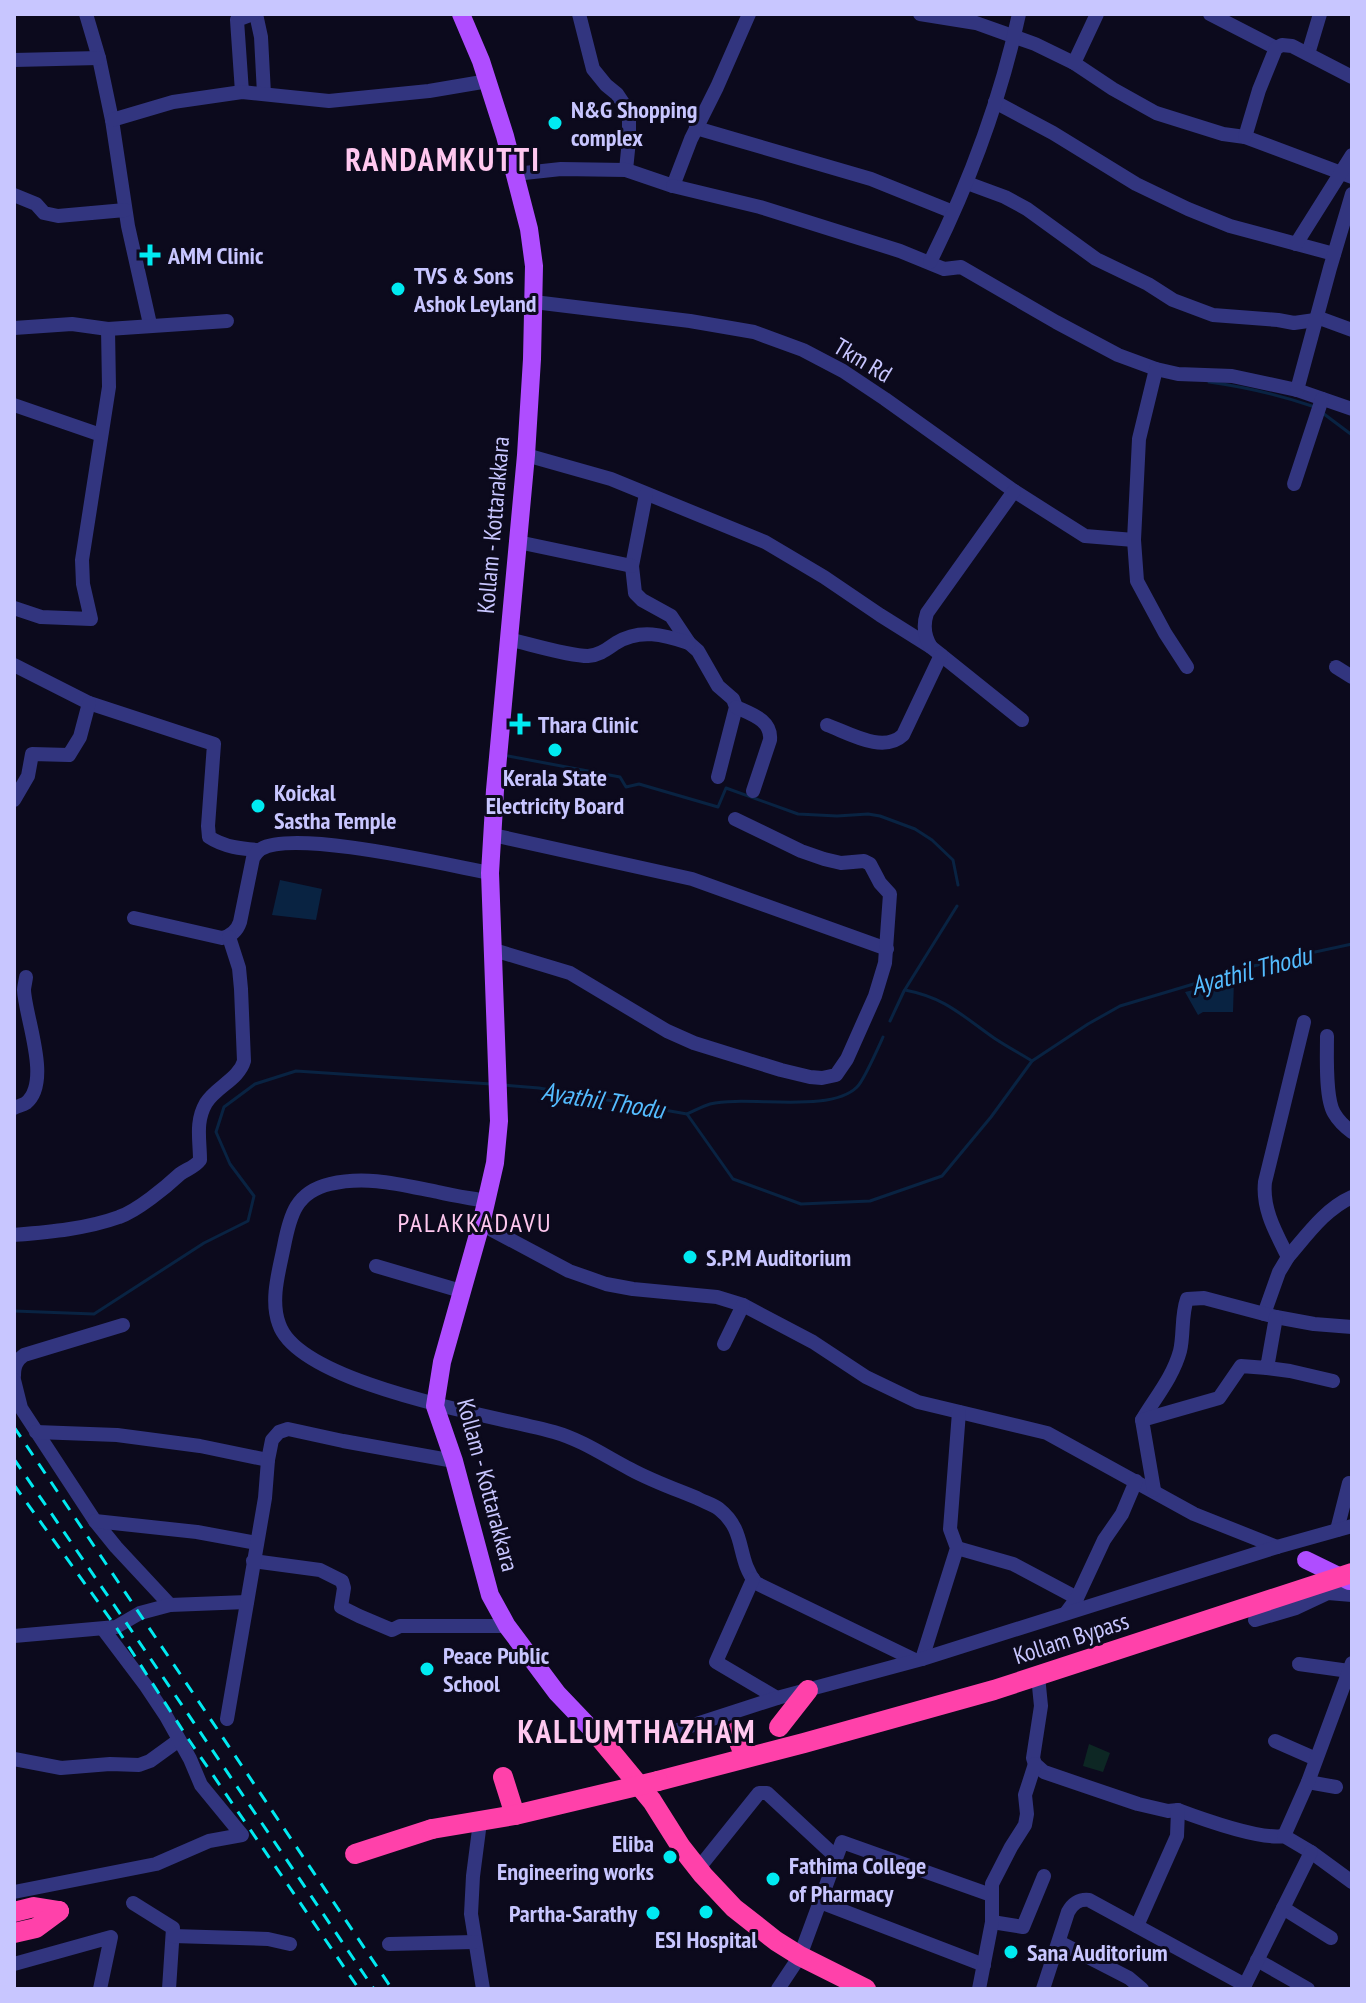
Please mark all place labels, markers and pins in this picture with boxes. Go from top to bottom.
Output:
place label: N&G Shopping complex [571,94,697,153]
marker: N&G Shopping complex [546,114,564,132]
place label: AMM Clinic [167,240,264,271]
marker: AMM Clinic [139,244,161,266]
place label: TVS & Sons Ashok Leyland [413,260,536,319]
marker: TVS & Sons Ashok Leyland [389,280,407,298]
place label: Thara Clinic [538,709,639,740]
marker: Thara Clinic [509,713,531,735]
marker: Kerala State Electricity Board [546,741,564,759]
place label: Kerala State Electricity Board [486,762,624,821]
place label: Koickal Sastha Temple [274,777,397,836]
marker: Koickal Sastha Temple [249,797,267,815]
place label: S.P.M Auditorium [706,1242,851,1273]
marker: S.P.M Auditorium [681,1248,699,1266]
place label: Peace Public School [443,1640,550,1699]
marker: Peace Public School [418,1660,436,1678]
place label: Eliba Engineering works [497,1828,654,1887]
marker: Eliba Engineering works [661,1848,679,1866]
place label: Fathima College of Pharmacy [789,1850,926,1909]
marker: Fathima College of Pharmacy [764,1870,782,1888]
place label: Partha-Sarathy [509,1898,637,1929]
marker: ESI Hospital [697,1903,715,1921]
marker: Partha-Sarathy [644,1904,662,1922]
place label: ESI Hospital [655,1924,757,1955]
place label: Sana Auditorium [1027,1937,1168,1968]
marker: Sana Auditorium [1002,1943,1020,1961]

